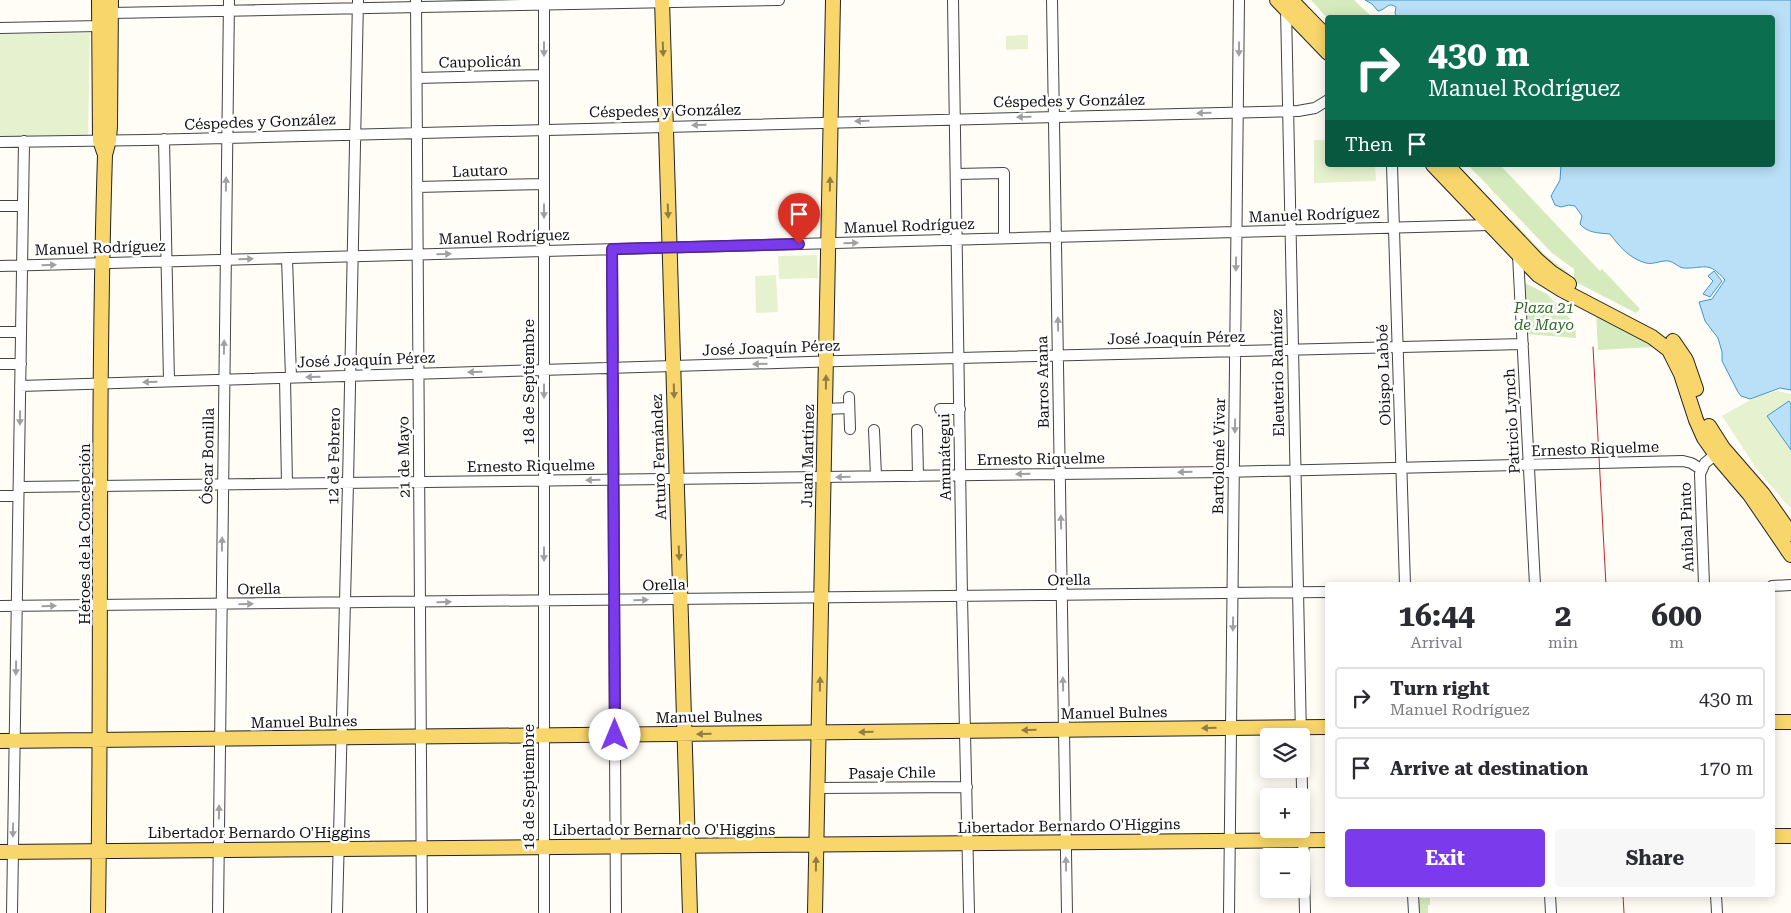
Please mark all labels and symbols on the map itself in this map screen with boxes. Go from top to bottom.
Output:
one-way arrow [540,41,548,57]
one-way arrow [660,41,668,57]
one-way arrow [1235,41,1243,57]
street label: Caupolicán [438,52,522,72]
street label: Céspedes y González [993,91,1145,111]
street label: Céspedes y González [589,101,741,121]
one-way arrow [1196,109,1212,117]
street label: Céspedes y González [184,110,336,134]
one-way arrow [1016,113,1032,121]
one-way arrow [853,117,869,125]
one-way arrow [691,122,707,130]
street label: Lautaro [452,161,508,181]
one-way arrow [222,176,230,192]
one-way arrow [826,176,834,192]
pin [778,193,820,244]
one-way arrow [540,203,548,219]
one-way arrow [665,203,673,219]
street label: Manuel Rodríguez [1248,204,1380,226]
street label: Manuel Rodríguez [843,215,975,237]
street label: Manuel Rodríguez [438,226,570,248]
street label: Manuel Rodríguez [34,237,166,259]
one-way arrow [843,238,859,246]
one-way arrow [436,250,452,258]
one-way arrow [238,255,254,263]
one-way arrow [1232,256,1240,272]
one-way arrow [41,261,57,269]
park label: Plaza 21 de Mayo [1513,299,1574,334]
street label: Eleuterio Ramírez [1268,309,1288,437]
one-way arrow [1053,316,1061,332]
street label: 18 de Septiembre [520,319,538,445]
street label: Obispo Labbé [1373,324,1395,426]
street label: José Joaquín Pérez [1107,328,1245,348]
street label: Barros Arana [1033,335,1053,429]
street label: José Joaquín Pérez [702,337,840,359]
one-way arrow [220,339,228,355]
street label: José Joaquín Pérez [297,349,435,371]
one-way arrow [752,360,768,368]
street label: Patricio Lynch [1500,367,1524,474]
one-way arrow [467,368,483,376]
one-way arrow [304,373,320,381]
one-way arrow [822,374,830,390]
one-way arrow [142,378,158,386]
one-way arrow [540,383,548,399]
one-way arrow [670,383,678,399]
street label: Arturo Fernández [648,394,670,520]
street label: Bartolomé Vivar [1209,398,1229,514]
street label: Juan Martínez [798,404,818,508]
street label: 12 de Febrero [324,407,344,505]
street label: Óscar Bonilla [197,408,218,504]
one-way arrow [16,410,24,426]
street label: Amunátegui [935,413,955,501]
street label: 21 de Mayo [394,416,414,498]
one-way arrow [1231,418,1239,434]
street label: Ernesto Riquelme [1531,438,1659,460]
street label: Héroes de la Concepción [76,443,94,625]
street label: Ernesto Riquelme [977,449,1105,469]
street label: Ernesto Riquelme [467,456,595,476]
one-way arrow [1177,468,1193,476]
one-way arrow [1015,470,1031,478]
one-way arrow [835,473,851,481]
one-way arrow [585,476,601,484]
street label: Aníbal Pinto [1676,482,1698,572]
one-way arrow [1057,514,1065,530]
one-way arrow [218,536,226,552]
one-way arrow [540,546,548,562]
one-way arrow [675,546,683,562]
street label: Orella [1047,571,1091,589]
street label: Orella [642,576,686,594]
street label: Orella [237,580,281,598]
one-way arrow [633,596,649,604]
one-way arrow [436,598,452,606]
one-way arrow [238,600,254,608]
one-way arrow [41,602,57,610]
one-way arrow [1228,616,1236,632]
one-way arrow [12,660,20,676]
one-way arrow [816,676,824,692]
one-way arrow [1059,676,1067,692]
street label: Manuel Bulnes [1061,703,1167,723]
street label: Manuel Bulnes [656,707,762,727]
position arrow [588,708,640,760]
street label: Manuel Bulnes [251,712,357,732]
street label: 18 de Septiembre [520,724,538,850]
one-way arrow [1201,724,1217,732]
one-way arrow [1021,726,1037,734]
one-way arrow [858,728,874,736]
one-way arrow [696,730,712,738]
street label: Pasaje Chile [848,763,936,783]
one-way arrow [215,804,223,820]
street label: Libertador Bernardo O'Higgins [958,815,1180,837]
street label: Libertador Bernardo O'Higgins [553,821,775,839]
one-way arrow [9,822,17,838]
street label: Libertador Bernardo O'Higgins [148,824,370,842]
one-way arrow [813,856,821,872]
one-way arrow [1062,856,1070,872]

